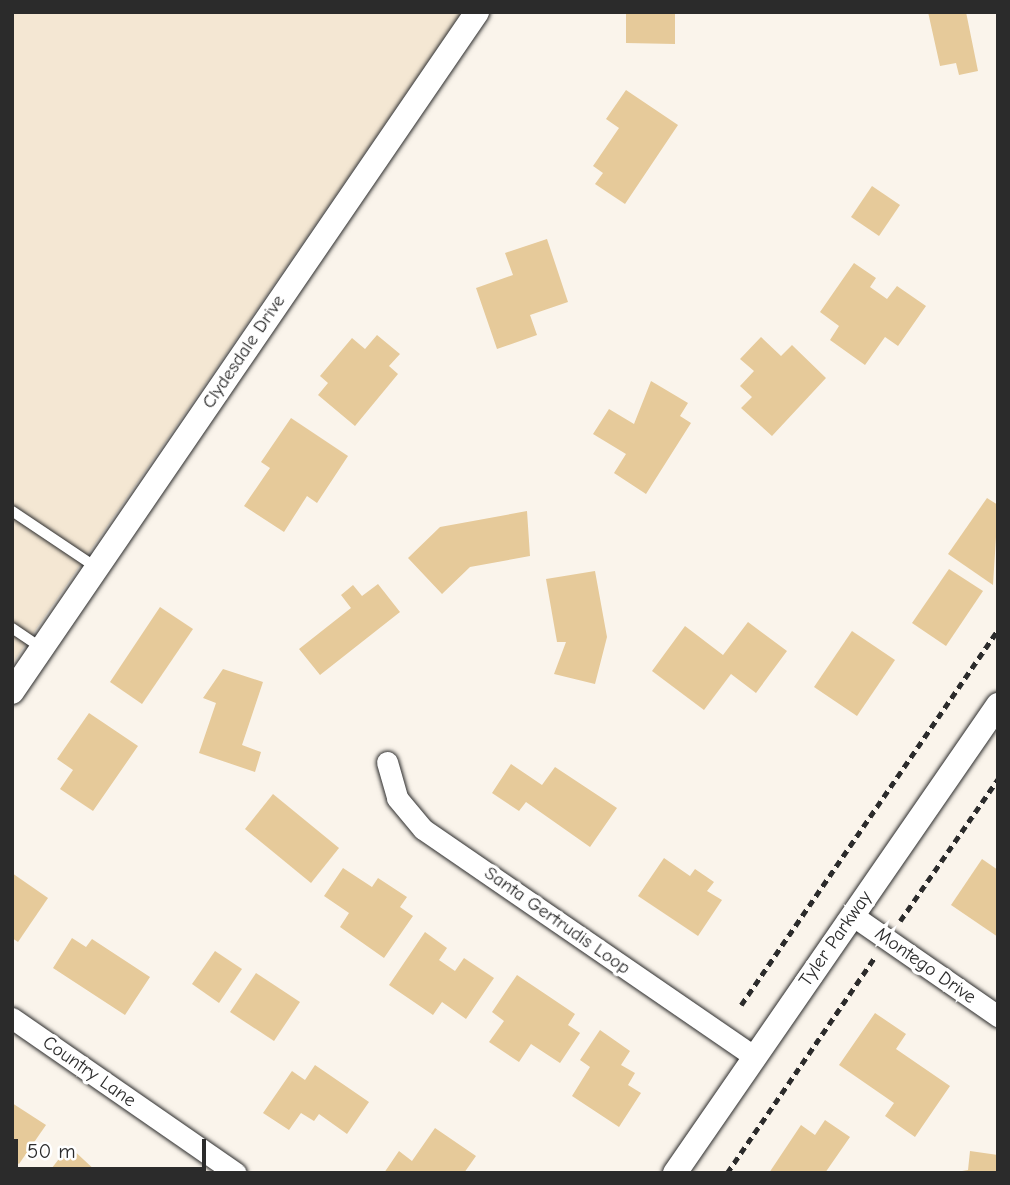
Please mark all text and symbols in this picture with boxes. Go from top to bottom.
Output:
street label: Clydesdale Drive [198,291,290,413]
street label: Santa Gertrudis Loop [480,862,634,980]
street label: Tyler Parkway [795,887,877,991]
street label: Montego Drive [870,923,980,1009]
street label: Country Lane [38,1031,140,1113]
scale bar [18,1126,210,1170]
text: 50 m [27,1139,76,1163]

